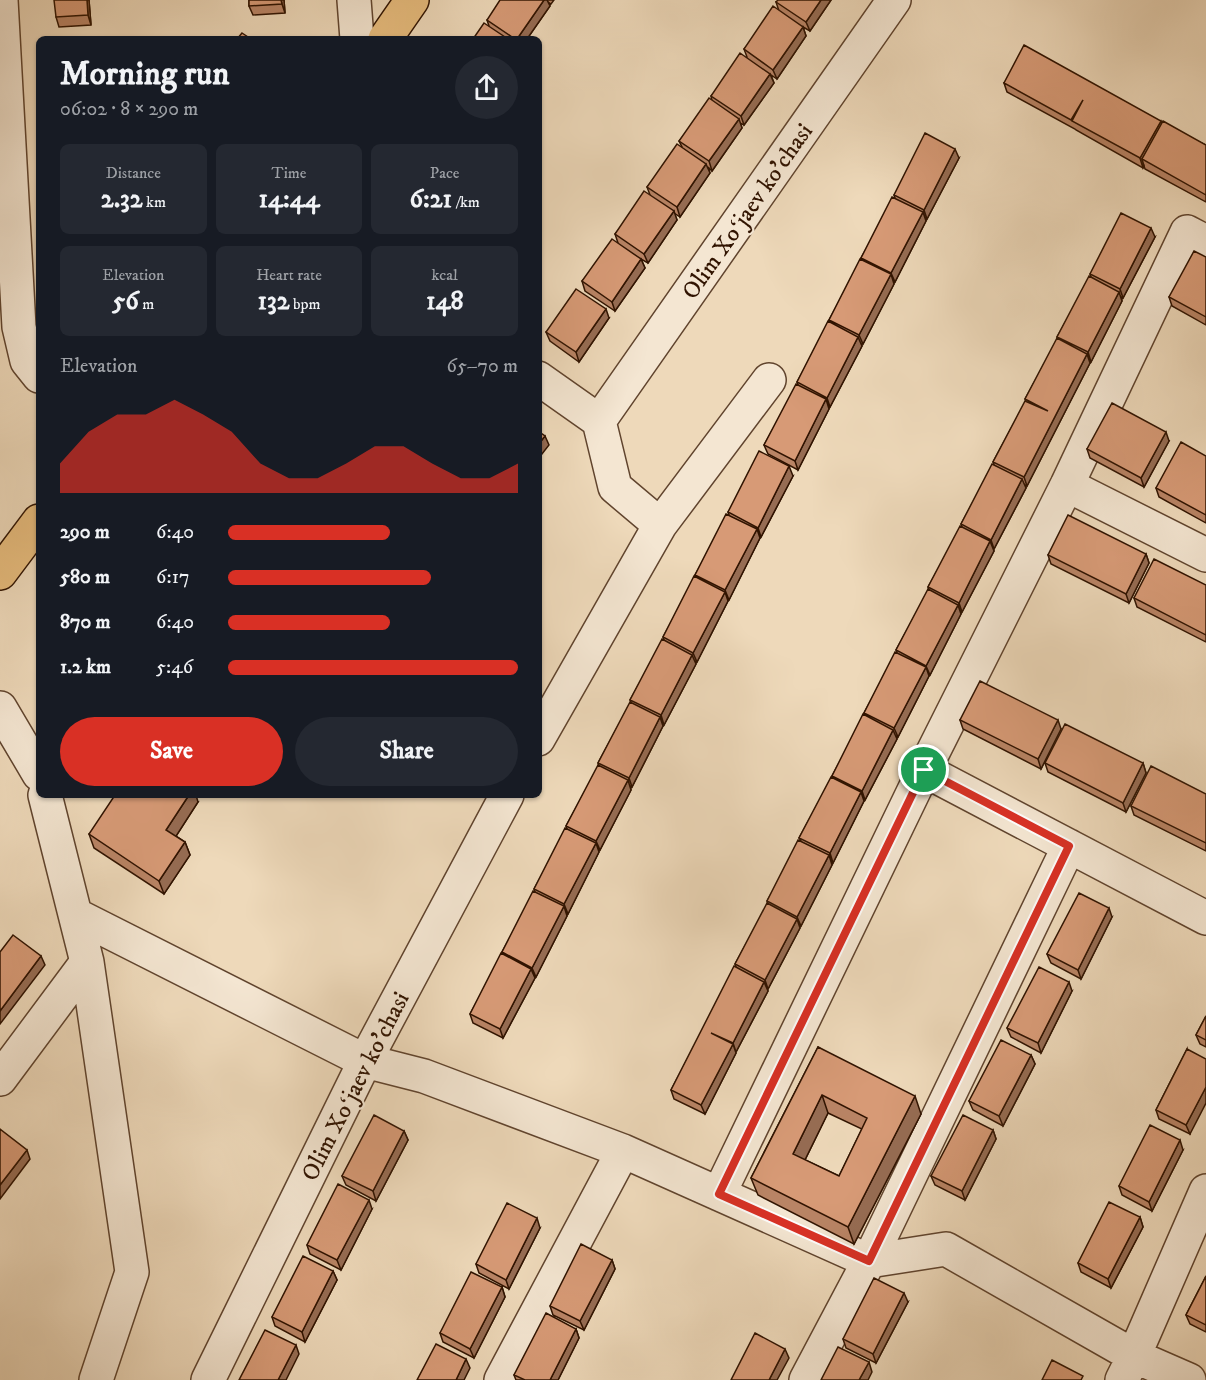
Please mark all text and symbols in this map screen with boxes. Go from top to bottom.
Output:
text: Morning run [60,54,229,95]
button: share [455,56,518,119]
text: 06:02 · 8 × 290 m [60,97,198,122]
street label: Olim Xoʻjaev ko'chasi [676,118,820,305]
text: Distance [106,163,161,183]
text: Time [272,163,306,183]
text: Pace [430,163,459,183]
text: 2.32 [101,183,143,216]
text: 14:44 [258,183,320,216]
text: 6:21 [409,183,452,216]
text: km [143,192,166,212]
text: /km [452,192,480,212]
text: Elevation [102,265,164,285]
text: Heart rate [256,265,322,285]
text: kcal [432,265,458,285]
text: 56 [112,285,139,318]
text: 132 [257,285,290,318]
text: 148 [426,285,463,318]
text: m [139,294,154,314]
text: bpm [290,294,321,314]
text: Elevation [60,354,137,379]
text: 65–70 m [447,354,518,379]
text: 290 m [60,520,110,545]
text: 6:40 [156,520,194,545]
text: 580 m [60,565,110,590]
text: 6:17 [156,565,190,590]
text: 870 m [60,610,111,635]
text: 6:40 [156,610,194,635]
text: 1.2 km [60,655,111,680]
text: 5:46 [156,655,193,680]
button: Save [60,717,283,786]
button: Share [295,717,518,786]
pin [898,744,949,795]
icon: arrive [907,753,940,786]
street label: Olim Xoʻjaev ko'chasi [295,987,417,1186]

